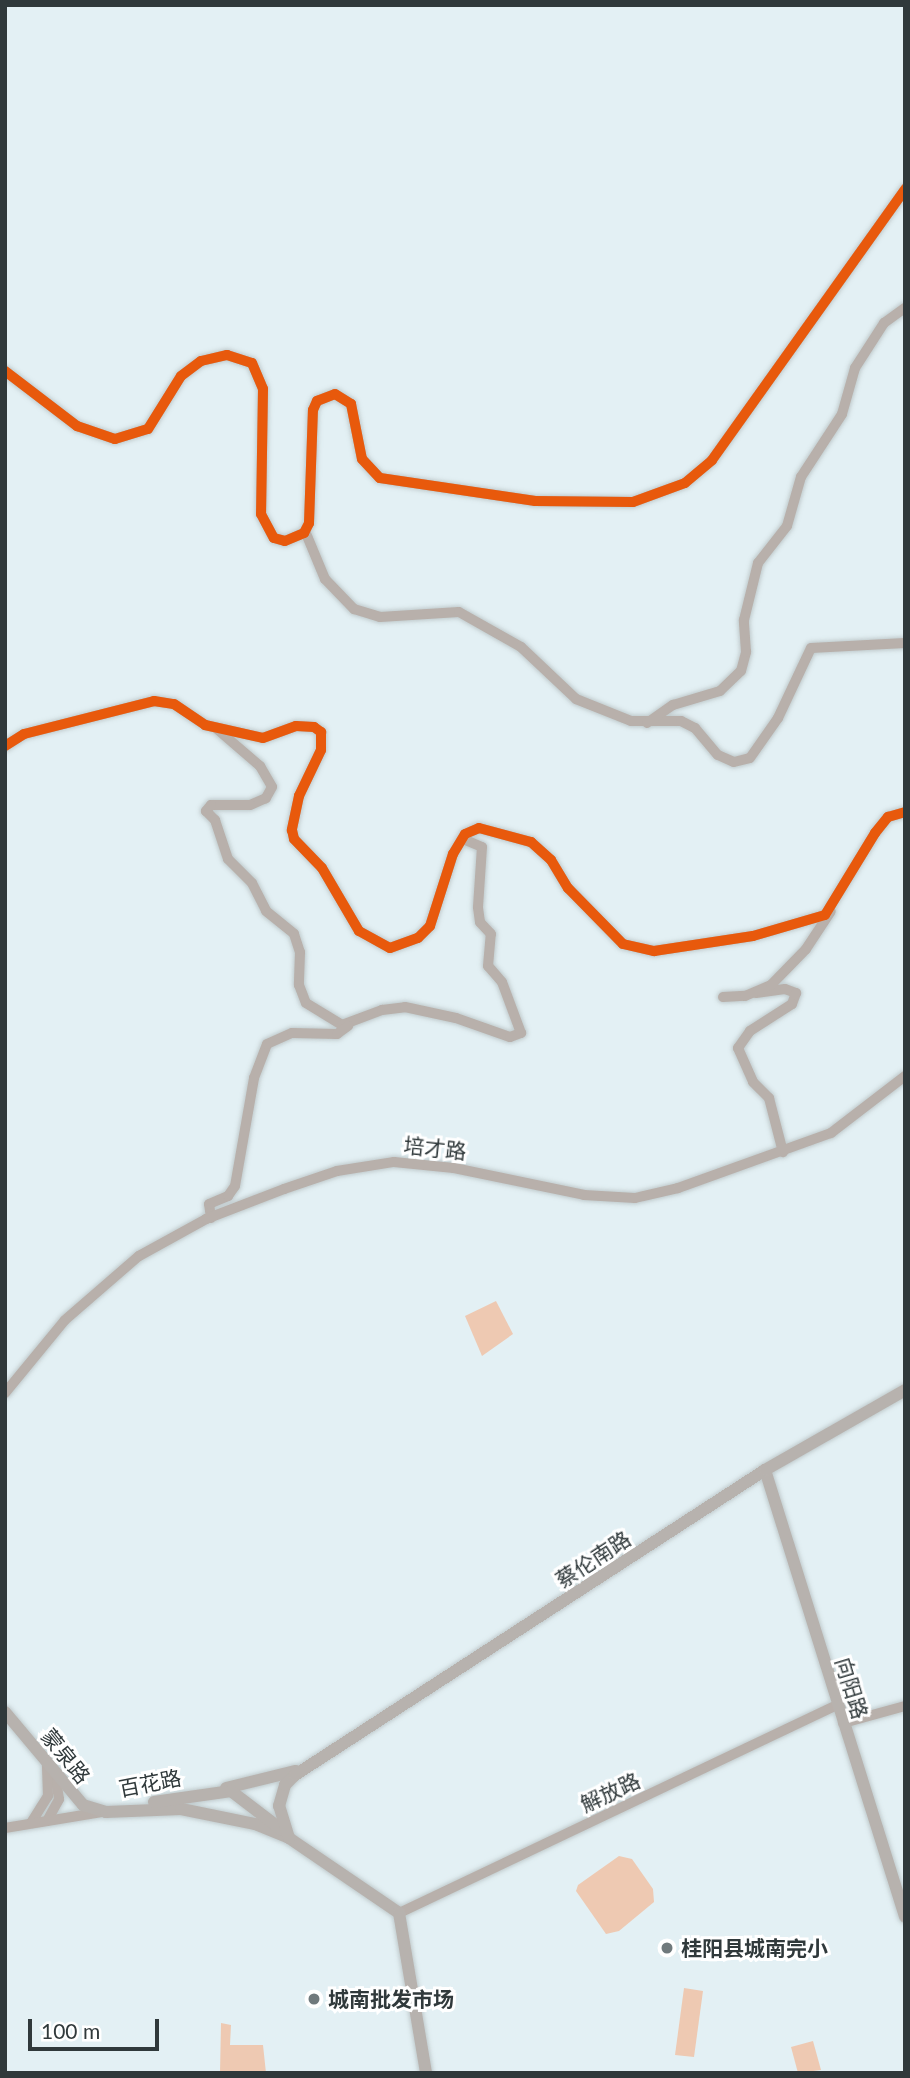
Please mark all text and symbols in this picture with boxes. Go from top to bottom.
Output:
street label: 培才路 [402,1132,468,1164]
street label: 蔡伦南路 [551,1526,635,1592]
street label: 向阳路 [831,1654,873,1722]
street label: 蒙泉路 [36,1724,96,1788]
street label: 百花路 [117,1765,183,1801]
street label: 解放路 [576,1767,644,1817]
place label: 桂阳县城南完小 [681,1935,828,1961]
marker: 桂阳县城南完小 [659,1940,675,1956]
place label: 城南批发市场 [328,1986,454,2012]
marker: 城南批发市场 [306,1991,322,2007]
scale bar [32,2004,163,2048]
text: 100 m [41,2018,100,2043]

